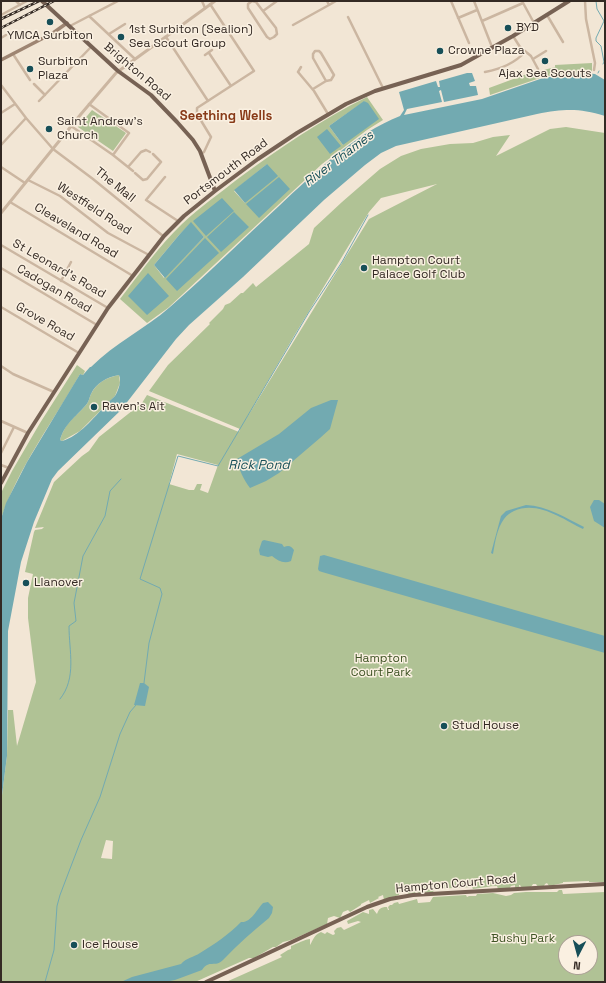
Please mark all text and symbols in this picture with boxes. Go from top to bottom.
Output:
marker: YMCA Surbiton [45,17,55,27]
place label: BYD [516,21,539,35]
place label: 1st Surbiton (Sealion) Sea Scout Group [129,23,253,51]
marker: BYD [503,23,513,33]
place label: YMCA Surbiton [7,29,93,43]
marker: 1st Surbiton (Sealion) Sea Scout Group [116,32,126,42]
street label: Brighton Road [101,40,173,104]
place label: Crowne Plaza [448,44,525,58]
marker: Crowne Plaza [435,46,445,56]
place label: Surbiton Plaza [38,55,88,83]
marker: Ajax Sea Scouts [540,56,550,66]
marker: Surbiton Plaza [25,64,35,74]
place label: Ajax Sea Scouts [498,67,592,81]
district label: Seething Wells [180,108,272,124]
place label: Saint Andrew's Church [57,115,143,143]
marker: Saint Andrew's Church [44,124,54,134]
water label: River Thames [301,128,377,190]
street label: Portsmouth Road [181,136,271,208]
street label: The Mall [92,164,138,206]
street label: Westfield Road [54,180,134,238]
street label: Cleaveland Road [32,200,120,262]
street label: St Leonard's Road [10,236,108,302]
place label: Hampton Court Palace Golf Club [372,254,465,282]
street label: Cadogan Road [14,262,94,316]
marker: Hampton Court Palace Golf Club [359,263,369,273]
street label: Grove Road [13,299,77,345]
place label: Raven's Ait [102,400,165,414]
marker: Raven's Ait [89,402,99,412]
water label: Rick Pond [228,457,290,473]
place label: Llanover [34,576,83,590]
marker: Llanover [21,578,31,588]
park label: Hampton Court Park [351,652,411,680]
place label: Stud House [452,719,519,733]
marker: Stud House [439,721,449,731]
street label: Hampton Court Road [395,872,517,896]
park label: Bushy Park [491,932,555,946]
north arrow [558,935,598,975]
place label: Ice House [82,938,138,952]
marker: Ice House [69,940,79,950]
text: N [572,959,581,973]

